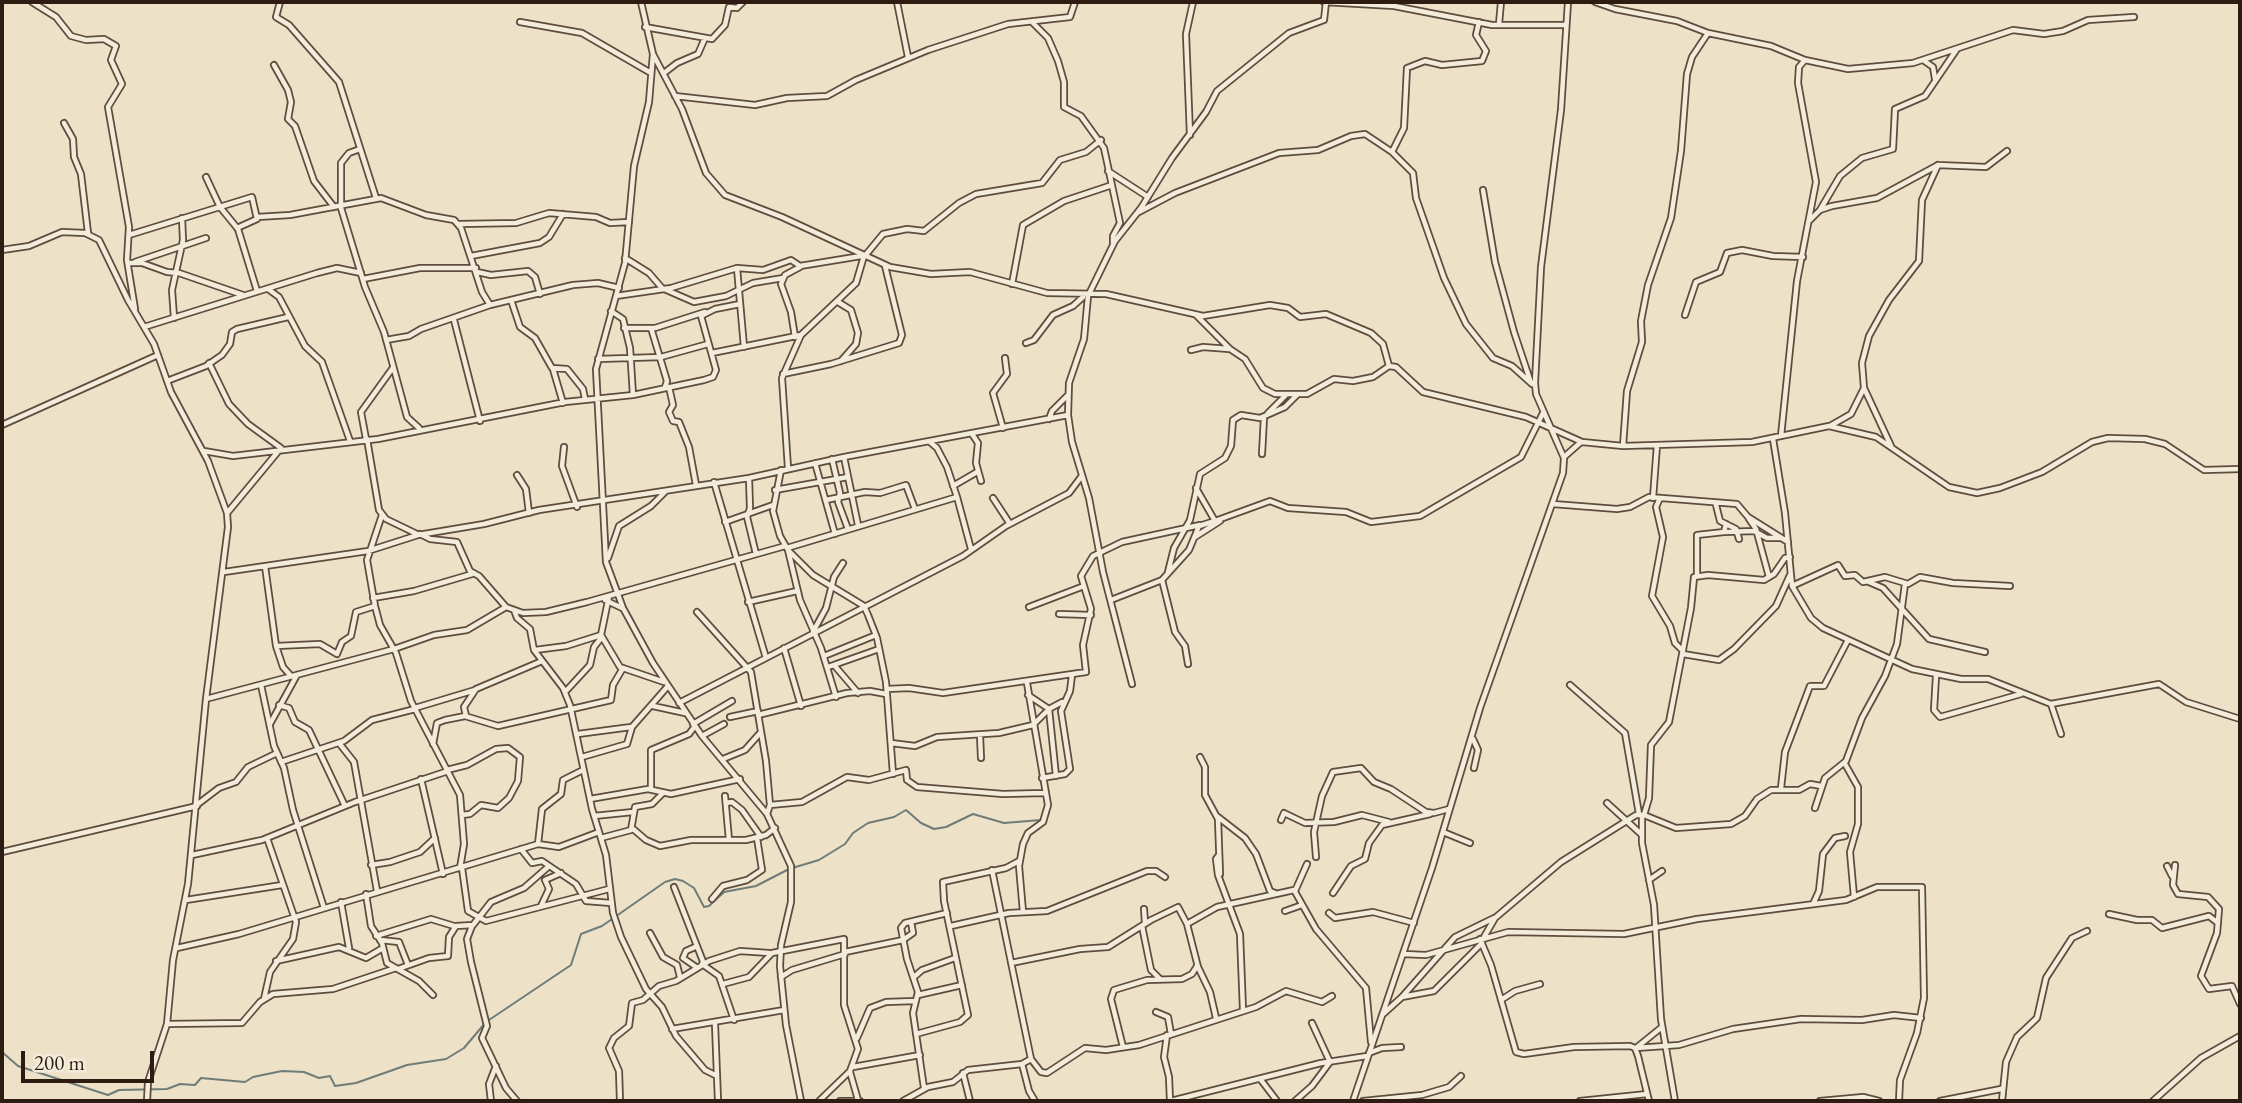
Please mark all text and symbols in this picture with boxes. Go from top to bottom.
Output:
scale bar [24,1036,158,1080]
text: 200 m [34,1049,85,1076]

